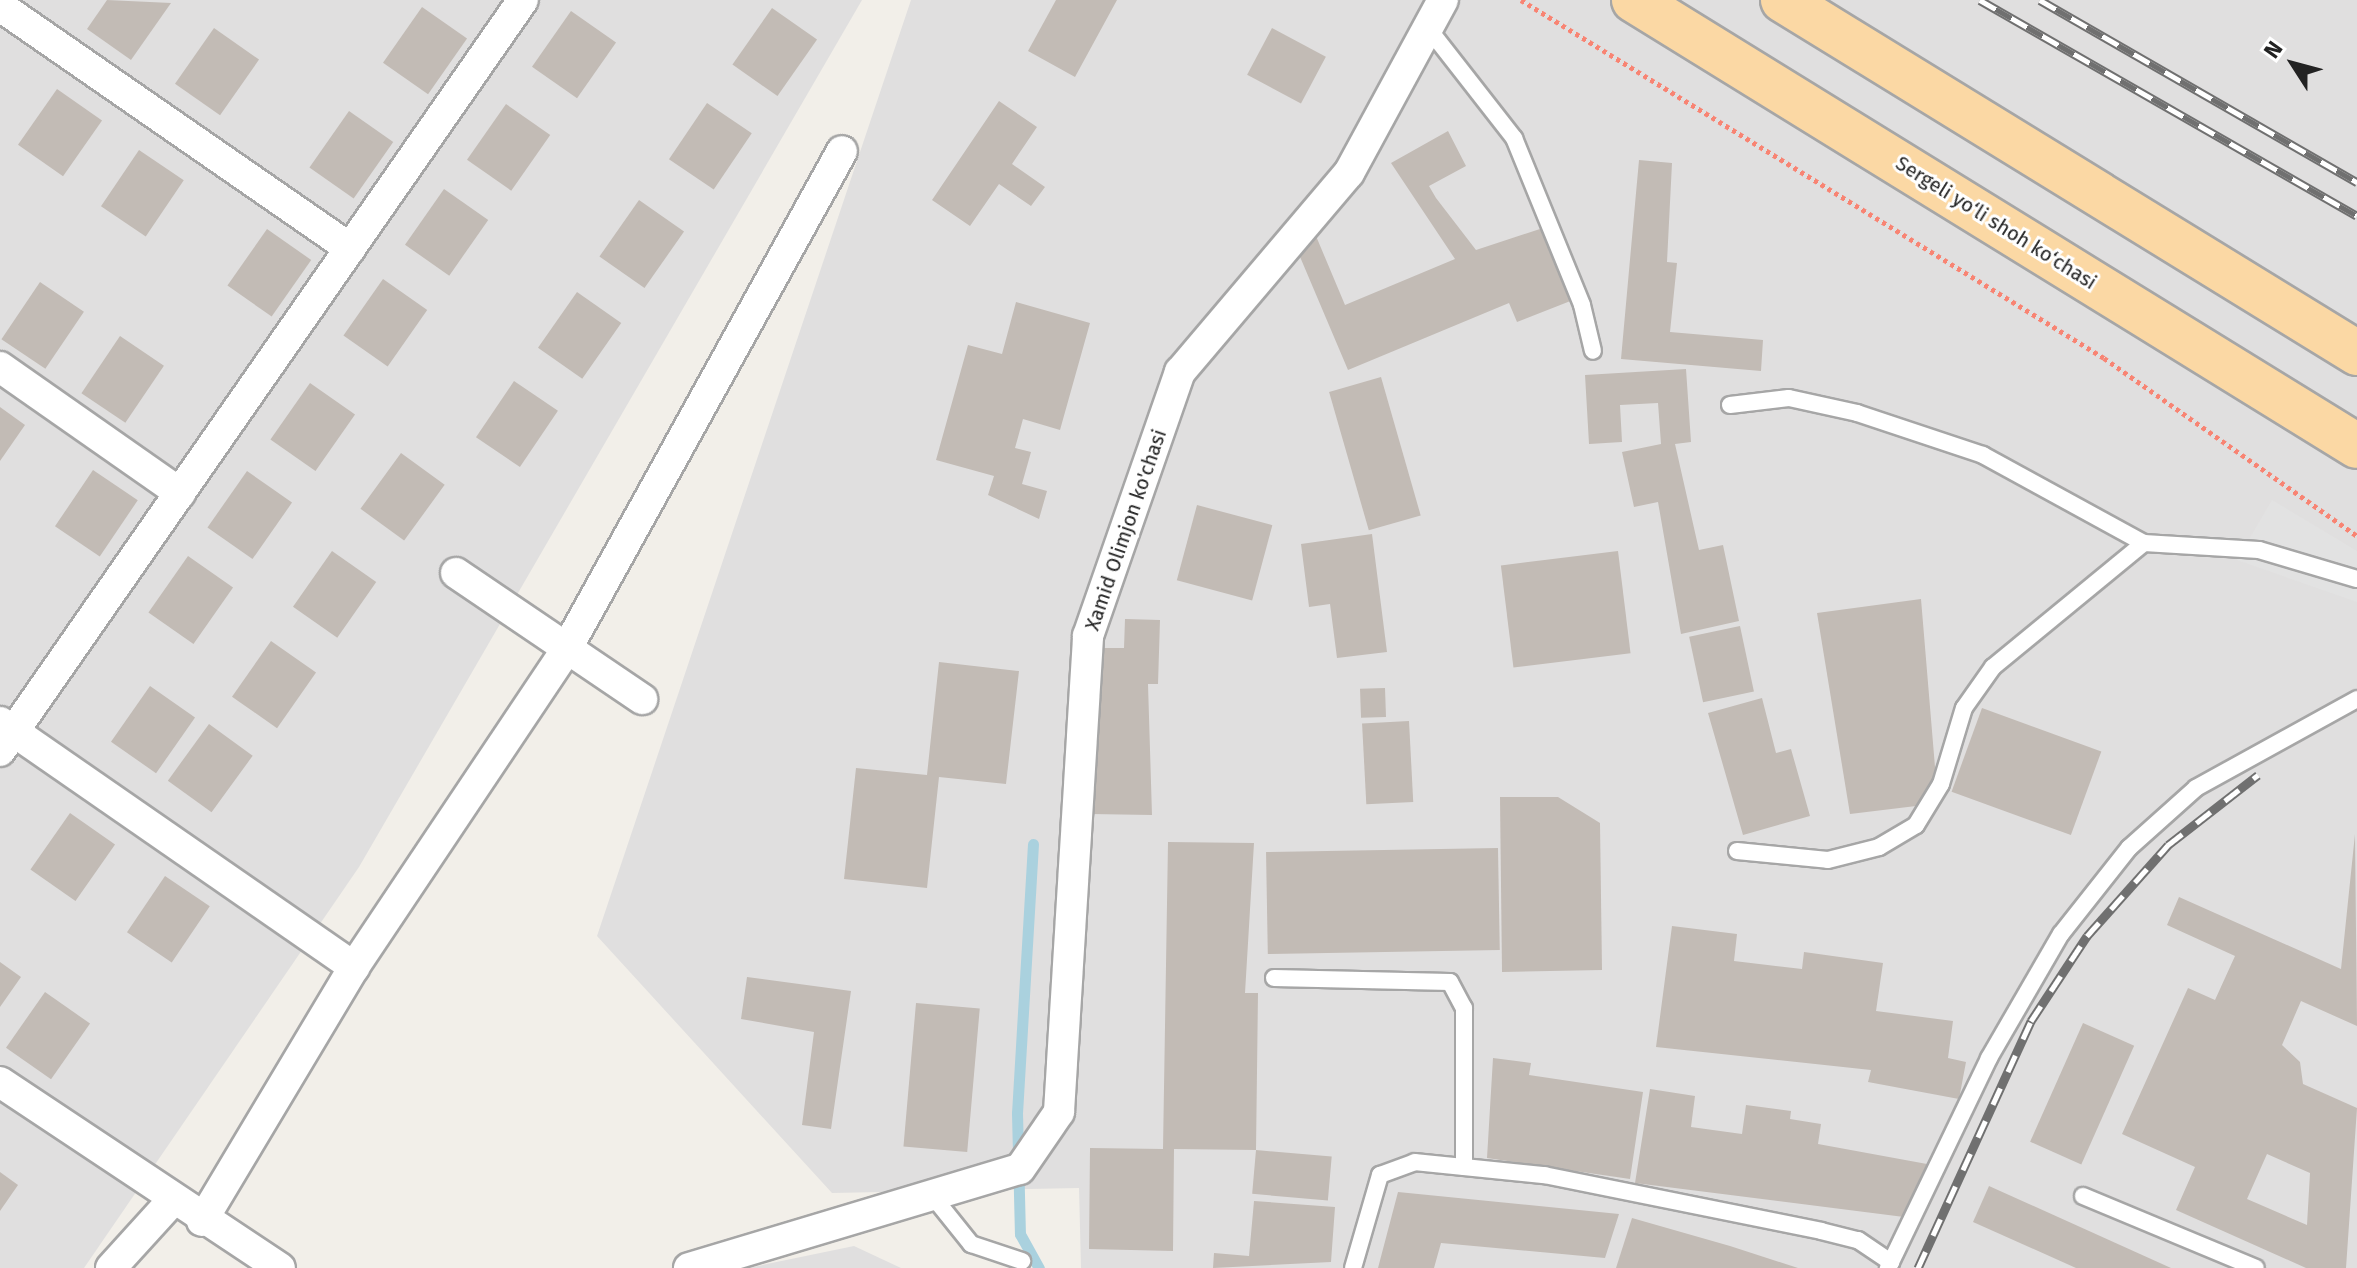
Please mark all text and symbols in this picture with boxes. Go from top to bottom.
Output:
north arrow [2253,24,2333,104]
text: N [2258,36,2288,63]
street label: Sergeli yo‘li shoh ko‘chasi [1891,151,2101,295]
street label: Xamid Olimjon ko'chasi [1080,426,1172,634]

